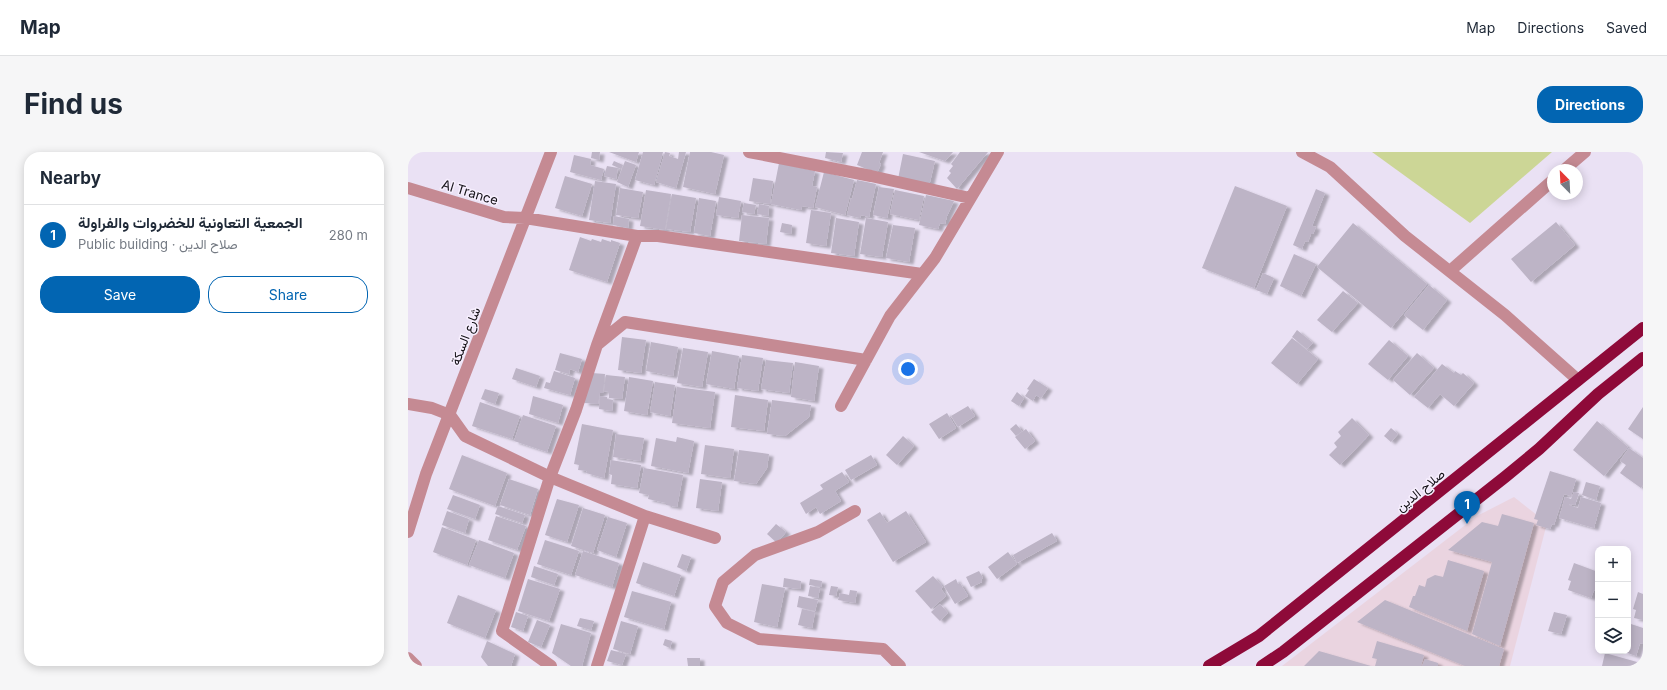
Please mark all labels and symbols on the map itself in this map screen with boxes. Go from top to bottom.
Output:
north arrow [1547,164,1583,200]
street label: Al Trance [440,176,500,208]
street label: شارع السكة [447,305,485,368]
your location [898,359,918,379]
street label: صلاح الدين [1392,465,1449,516]
pin: 1 [1454,491,1480,524]

